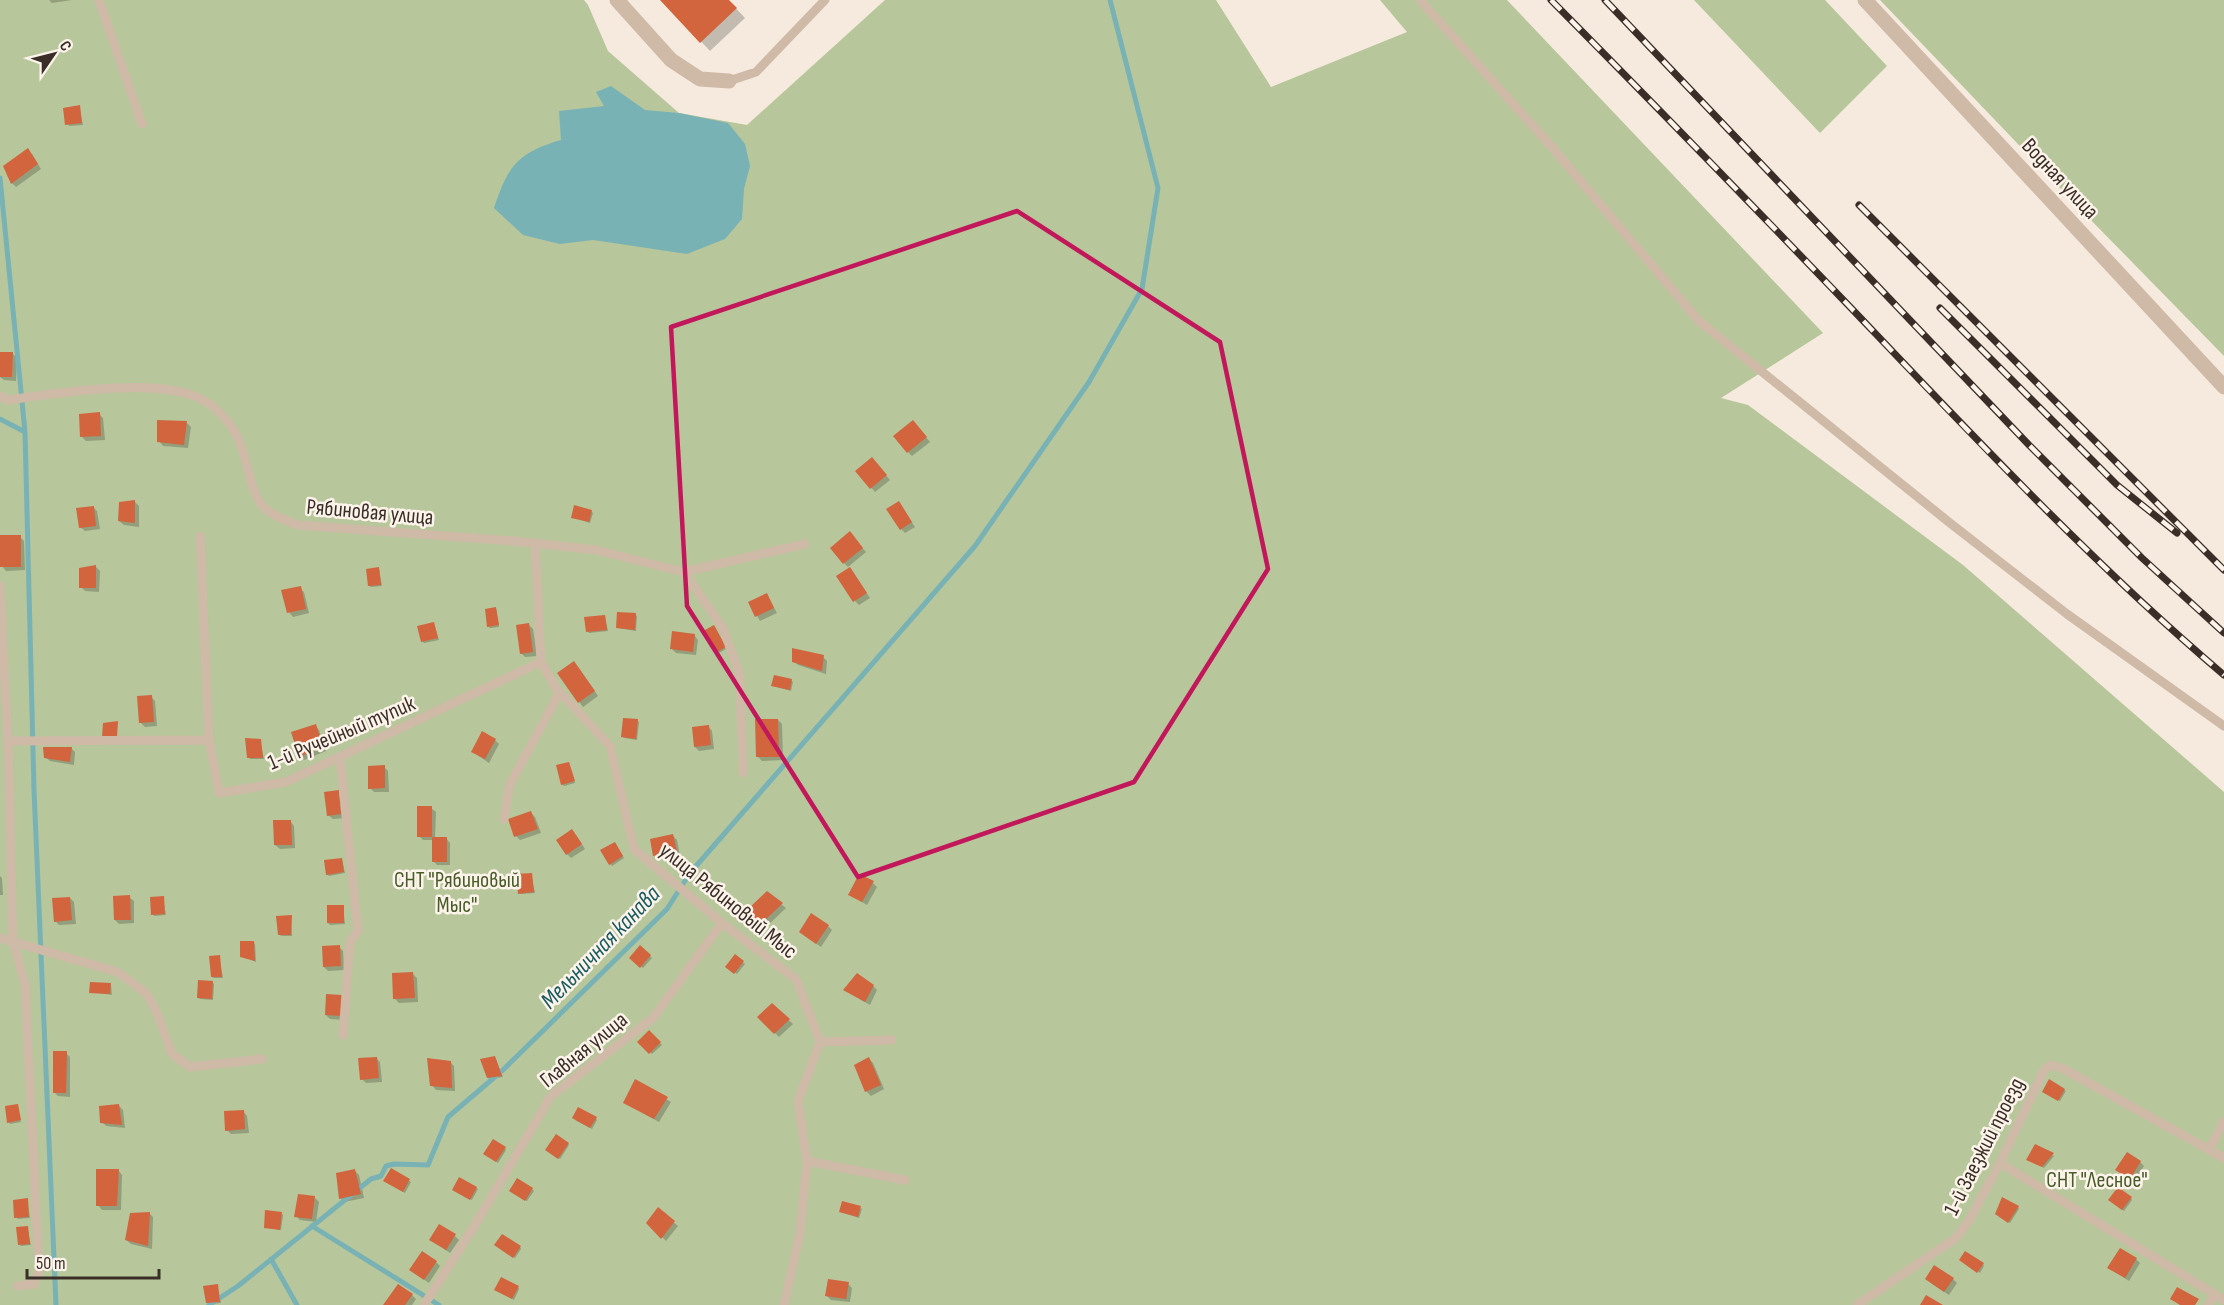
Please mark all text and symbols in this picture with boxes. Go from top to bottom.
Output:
north arrow [24,24,84,84]
text: С [55,37,75,55]
street label: Водная улица [2016,133,2104,225]
street label: Рябиновая улица [305,493,434,531]
street label: 1-й Ручейный тупик [264,690,420,777]
street label: улица Рябиновый Мыс [654,837,803,965]
park label: СНТ "Рябиновый Мыс" [394,867,520,919]
water label: Мельничная канава [534,880,666,1015]
street label: Главная улица [535,1007,633,1094]
street label: 1-й Заезжий проезд [1938,1073,2031,1220]
park label: СНТ "Лесное" [2046,1167,2148,1194]
scale bar [27,1242,159,1280]
text: 50 m [36,1253,66,1274]

